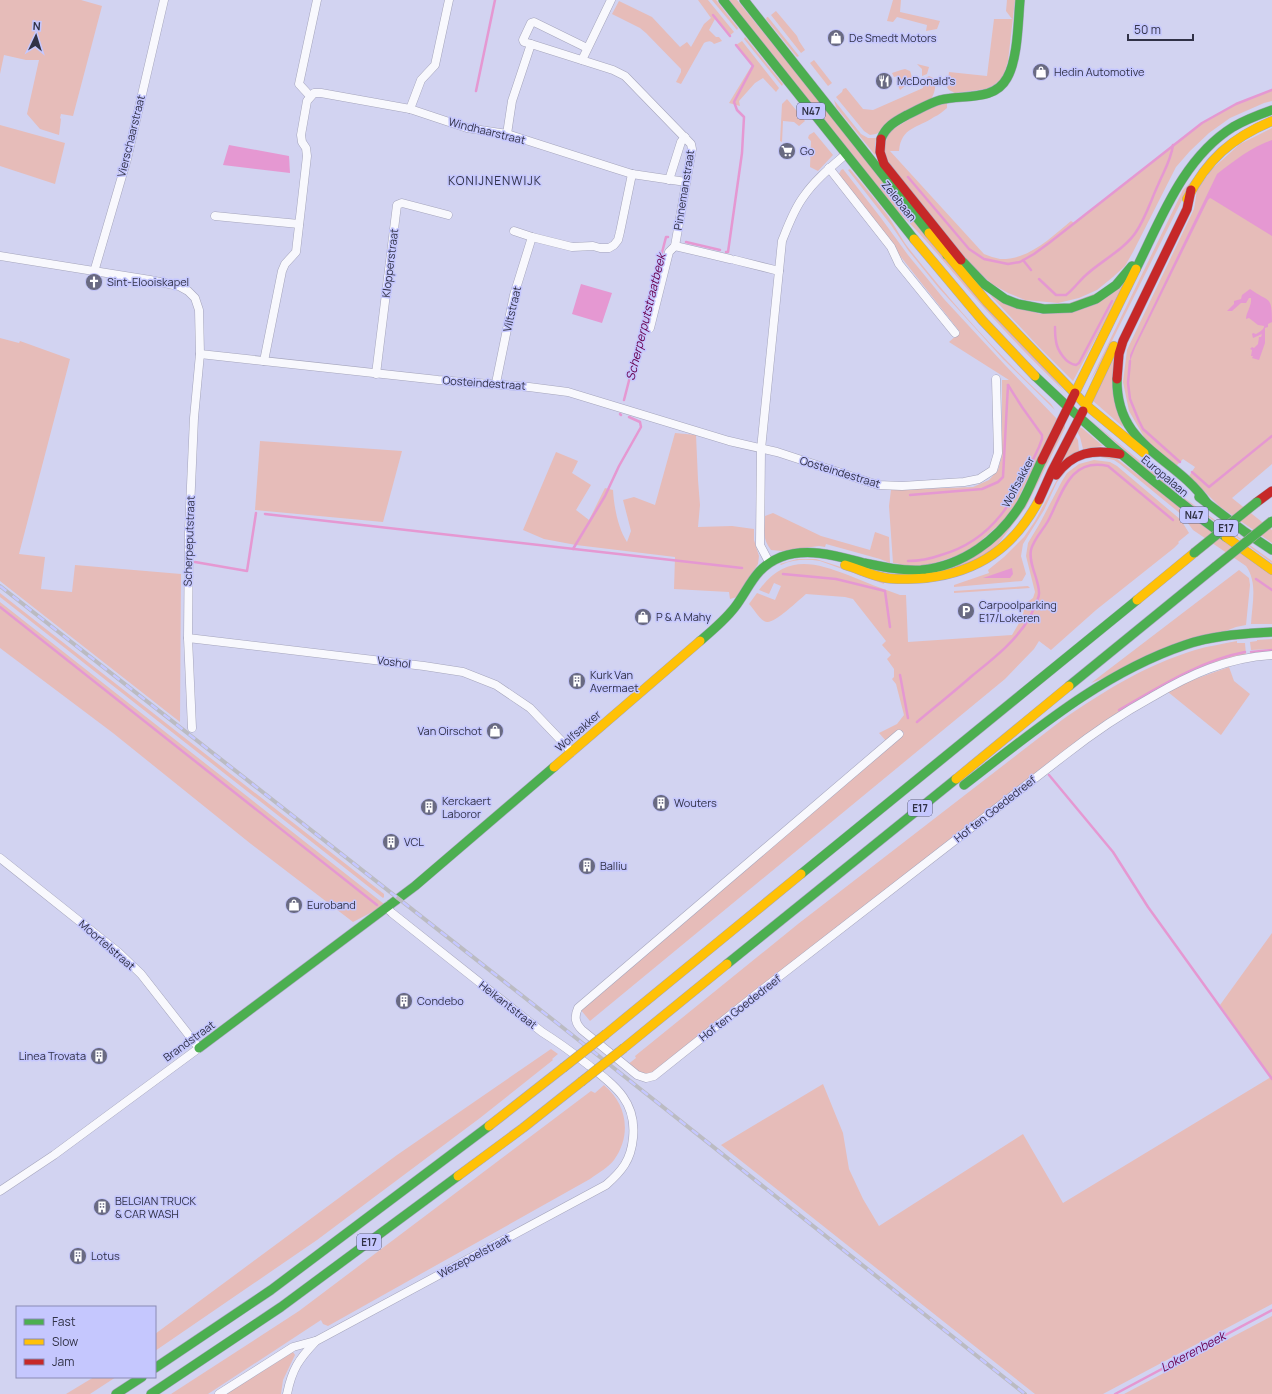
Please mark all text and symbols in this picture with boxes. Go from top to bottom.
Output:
north arrow [16,16,56,56]
scale bar [1128,16,1193,42]
text: N [32,18,41,33]
text: 50 m [1134,21,1161,38]
shop icon: De Smedt Motors [826,28,846,48]
place label: De Smedt Motors [849,30,937,45]
shop icon: Hedin Automotive [1031,62,1051,82]
place label: Hedin Automotive [1054,64,1145,79]
restaurant icon: McDonald's [874,71,894,91]
place label: McDonald's [897,73,955,88]
street label: Vierschaarstraat [113,93,148,178]
road number: N47 [797,103,825,119]
street label: Windhaarstraat [447,114,527,147]
supermarket icon: Go [777,141,797,161]
place label: Go [800,143,815,158]
street label: Pinnemanstraat [670,149,697,231]
district label: KONIJNENWIJK [448,172,542,189]
street label: Zelebaan [879,178,920,224]
street label: Klopperstraat [378,228,401,298]
water label: Scherperputstraatbeek [621,250,670,382]
church icon: Sint-Elooiskapel [84,272,104,292]
place label: Sint-Elooiskapel [107,274,189,289]
street label: Viltstraat [499,285,524,333]
street label: Oosteindestraat [442,372,526,393]
street label: Oosteindestraat [798,452,882,491]
street label: Europalaan [1139,452,1192,500]
street label: Wolfsakker [998,454,1037,510]
street label: Scherpeputstraat [179,495,198,587]
road number: N47 [1180,507,1208,523]
road number: E17 [1214,520,1238,536]
place label: Carpoolparking E17/Lokeren [979,597,1057,625]
parking icon: Carpoolparking E17/Lokeren [956,601,976,621]
shop icon: P & A Mahy [633,607,653,627]
place label: P & A Mahy [656,609,711,624]
street label: Voshol [376,652,412,671]
place label: Kurk Van Avermaet [590,667,639,695]
building icon: Kurk Van Avermaet [567,671,587,691]
street label: Wolfsakker [552,707,604,755]
shop icon: Van Oirschot [485,721,505,741]
place label: Van Oirschot [417,723,482,738]
street label: Hof ten Goededreef [951,772,1039,845]
place label: Kerckaert Laboror [442,793,491,821]
building icon: Wouters [651,793,671,813]
place label: Wouters [674,795,717,810]
building icon: Kerckaert Laboror [419,797,439,817]
road number: E17 [908,800,932,816]
building icon: VCL [381,832,401,852]
place label: VCL [404,834,424,849]
building icon: Balliu [577,856,597,876]
place label: Balliu [600,858,627,873]
shop icon: Euroband [284,895,304,915]
place label: Euroband [307,897,356,912]
street label: Moortelstraat [76,916,139,973]
street label: Hof ten Goededreef [696,971,784,1044]
street label: Heikantstraat [476,977,540,1032]
building icon: Condebo [394,991,414,1011]
place label: Condebo [417,993,464,1008]
street label: Brandstraat [160,1017,217,1064]
building icon: Linea Trovata [89,1046,109,1066]
place label: Linea Trovata [19,1048,86,1063]
place label: BELGIAN TRUCK & CAR WASH [115,1193,197,1221]
building icon: BELGIAN TRUCK & CAR WASH [92,1197,112,1217]
street label: Wezepoelstraat [435,1230,513,1281]
road number: E17 [357,1234,381,1250]
building icon: Lotus [68,1246,88,1266]
place label: Lotus [91,1248,120,1263]
legend [16,1306,156,1378]
text: Fast [52,1313,76,1330]
water label: Lokerenbeek [1157,1326,1230,1376]
text: Slow [52,1333,78,1350]
text: Jam [52,1353,74,1370]

